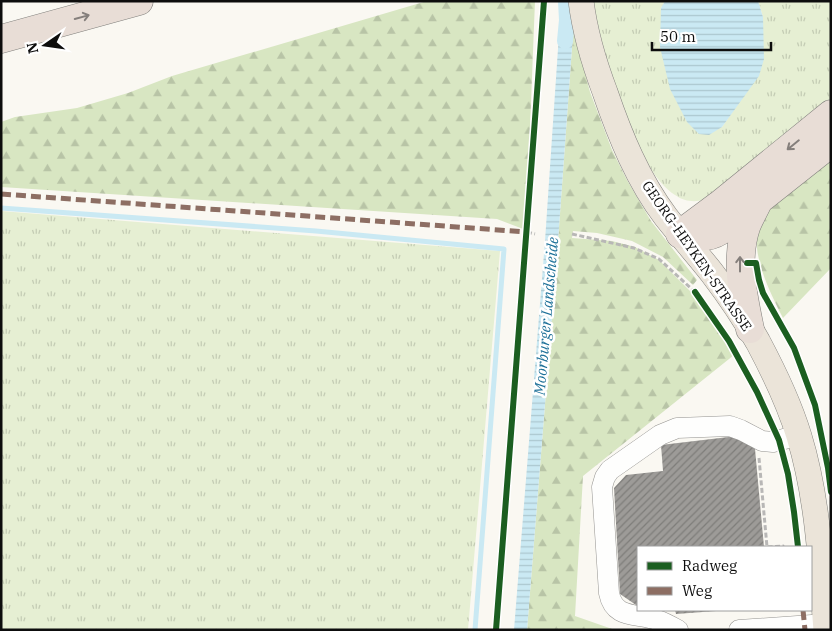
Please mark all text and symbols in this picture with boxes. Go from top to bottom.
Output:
one-way arrow [74,12,90,21]
north arrow [20,20,70,70]
scale bar [652,20,771,52]
text: 50 m [660,27,696,46]
text: N [22,41,42,55]
one-way arrow [787,140,800,151]
street label: GEORG-HEYKEN-STRASSE [638,177,756,335]
water label: Moorburger Landscheide [530,236,562,397]
one-way arrow [735,256,745,272]
legend [637,546,812,611]
text: Radweg [682,556,737,575]
text: Weg [682,581,712,600]

